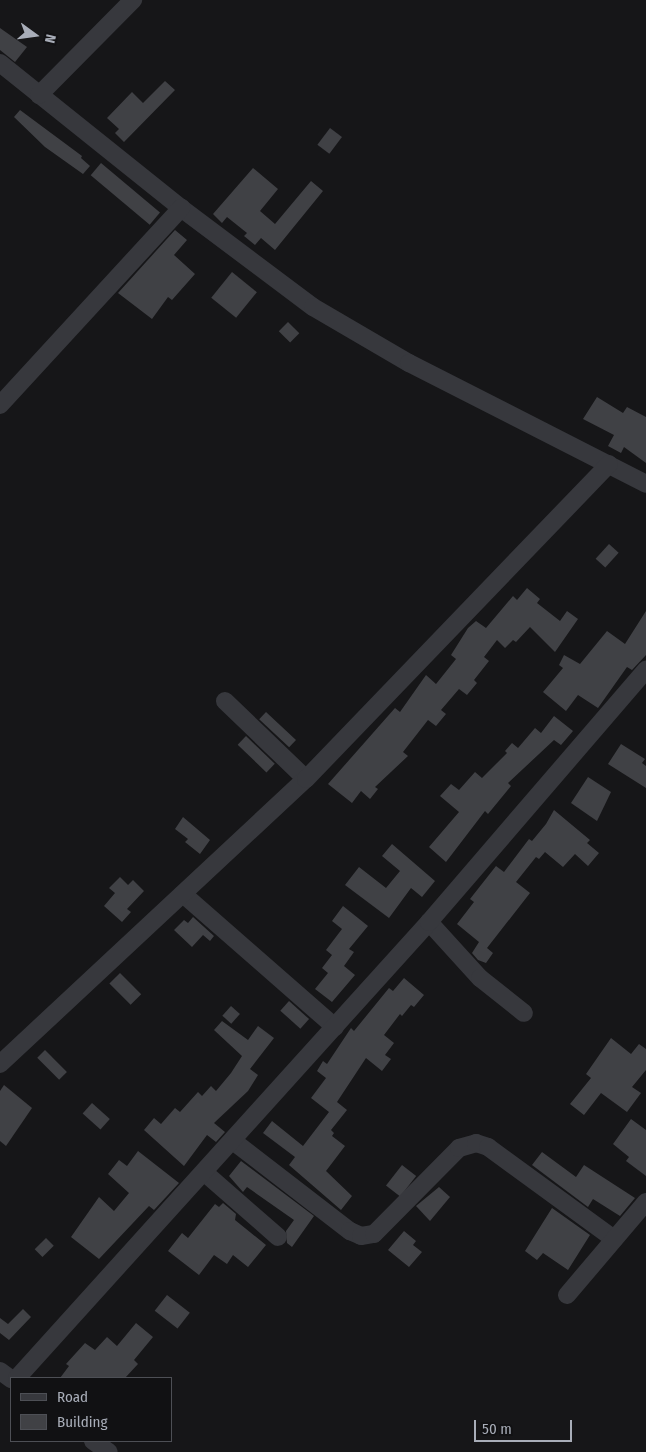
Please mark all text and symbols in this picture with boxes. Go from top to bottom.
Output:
north arrow [10,10,60,60]
text: N [41,33,59,45]
legend [10,1377,172,1442]
text: Road [57,1388,88,1406]
scale bar [476,1410,574,1442]
text: Building [57,1413,108,1431]
text: 50 m [482,1420,512,1438]

